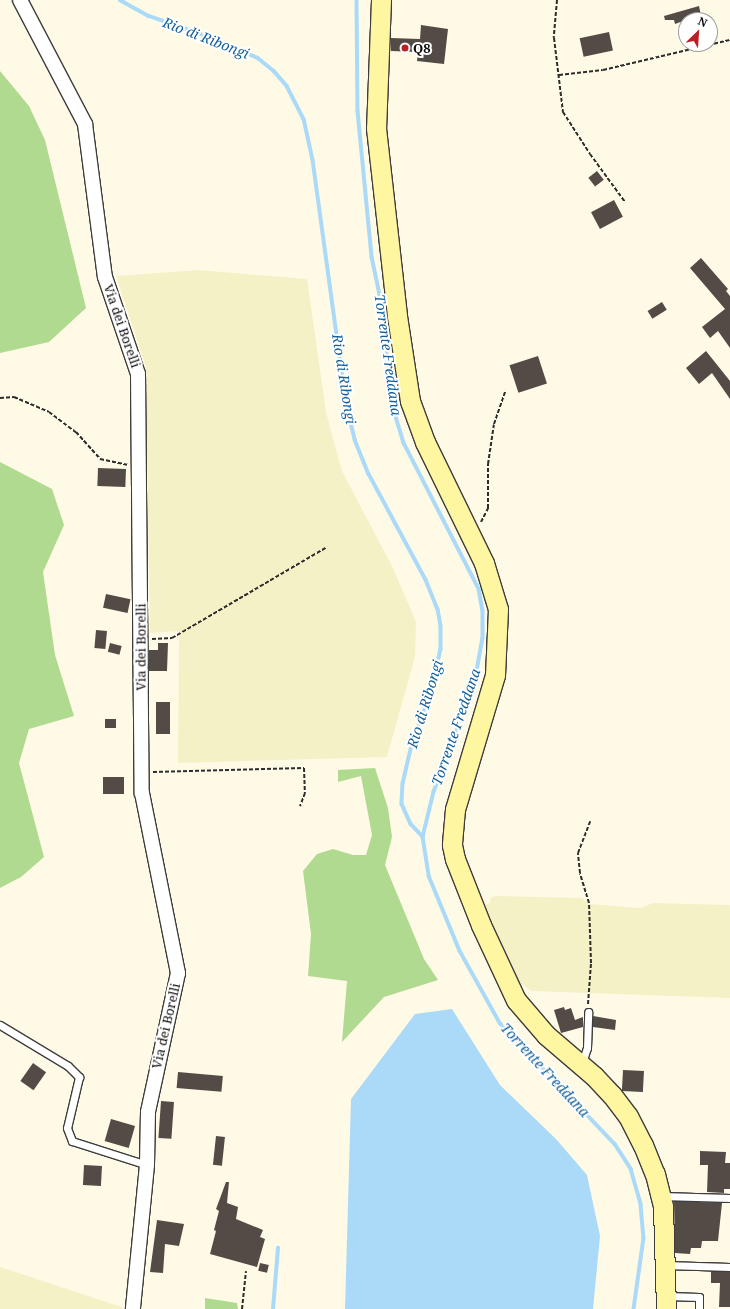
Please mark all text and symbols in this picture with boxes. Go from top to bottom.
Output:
north arrow [678,12,718,52]
text: N [696,13,710,30]
water label: Rio di Ribongi [160,14,252,62]
place label: Q8 [413,40,431,56]
marker: Q8 [400,43,410,53]
street label: Via dei Borelli [100,282,144,370]
water label: Torrente Freddana [371,293,405,417]
water label: Rio di Ribongi [329,333,359,425]
street label: Via dei Borelli [133,603,149,691]
water label: Rio di Ribongi [404,658,446,750]
water label: Torrente Freddana [428,666,484,788]
street label: Via dei Borelli [149,982,183,1070]
water label: Torrente Freddana [497,1020,593,1120]

